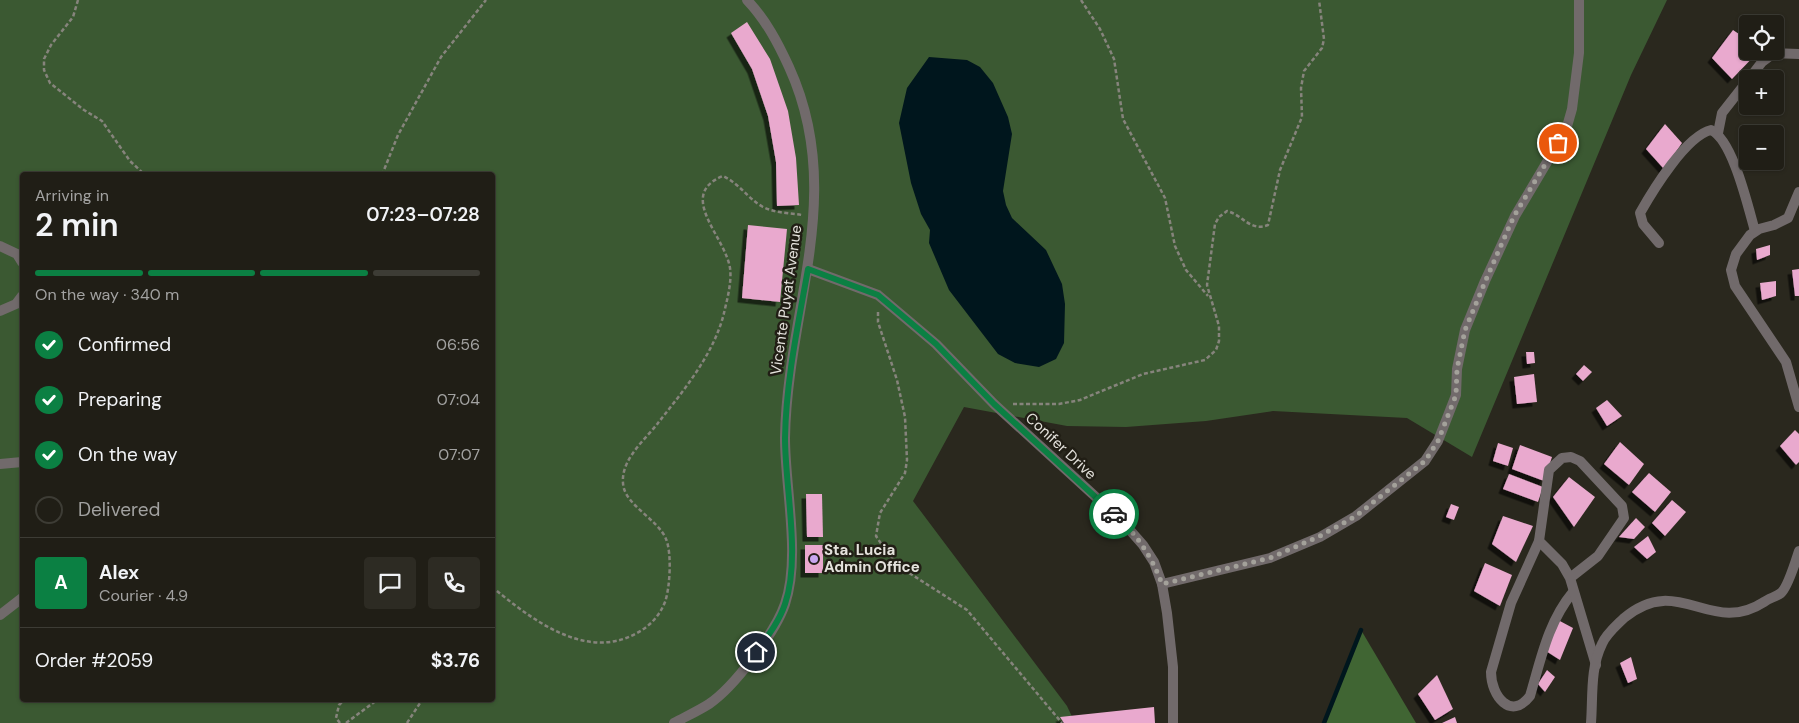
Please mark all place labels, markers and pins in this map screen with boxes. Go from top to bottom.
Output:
pin [1537,122,1579,164]
place label: Sta. Lucia Admin Office [824,540,920,577]
marker: Sta. Lucia Admin Office [808,553,820,565]
pin [735,631,777,673]

